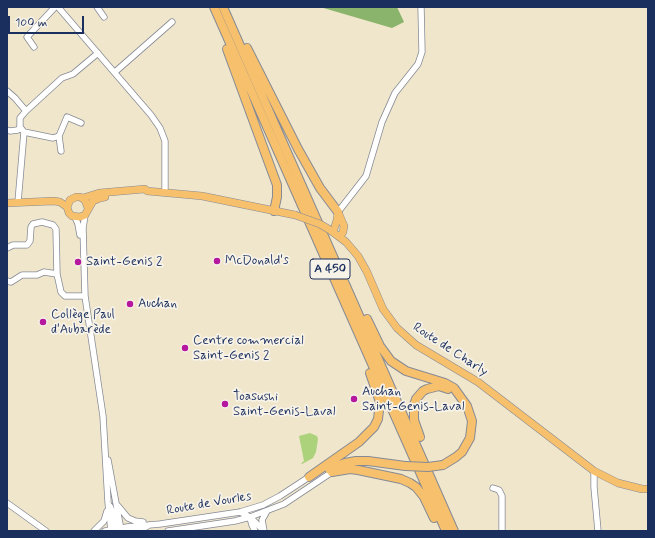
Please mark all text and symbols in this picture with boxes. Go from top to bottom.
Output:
scale bar [10,8,86,34]
text: 100 m [15,15,47,31]
place label: McDonald's [225,253,289,269]
place label: Saint-Genis 2 [86,254,162,270]
marker: McDonald's [212,256,222,266]
marker: Saint-Genis 2 [73,257,83,267]
road number: A 450 [310,259,350,279]
place label: Auchan [138,296,177,312]
marker: Auchan [125,299,135,309]
place label: Collège Paul d'Aubarède [51,307,115,338]
marker: Collège Paul d'Aubarède [38,317,48,327]
street label: Route de Charly [410,320,490,380]
place label: Centre commercial Saint-Genis 2 [193,333,304,364]
marker: Centre commercial Saint-Genis 2 [180,343,190,353]
place label: Auchan Saint-Genis-Laval [362,384,464,415]
place label: Toasushi Saint-Genis-Laval [233,389,335,420]
marker: Auchan Saint-Genis-Laval [349,394,359,404]
marker: Toasushi Saint-Genis-Laval [220,399,230,409]
street label: Route de Vourles [165,489,253,519]

